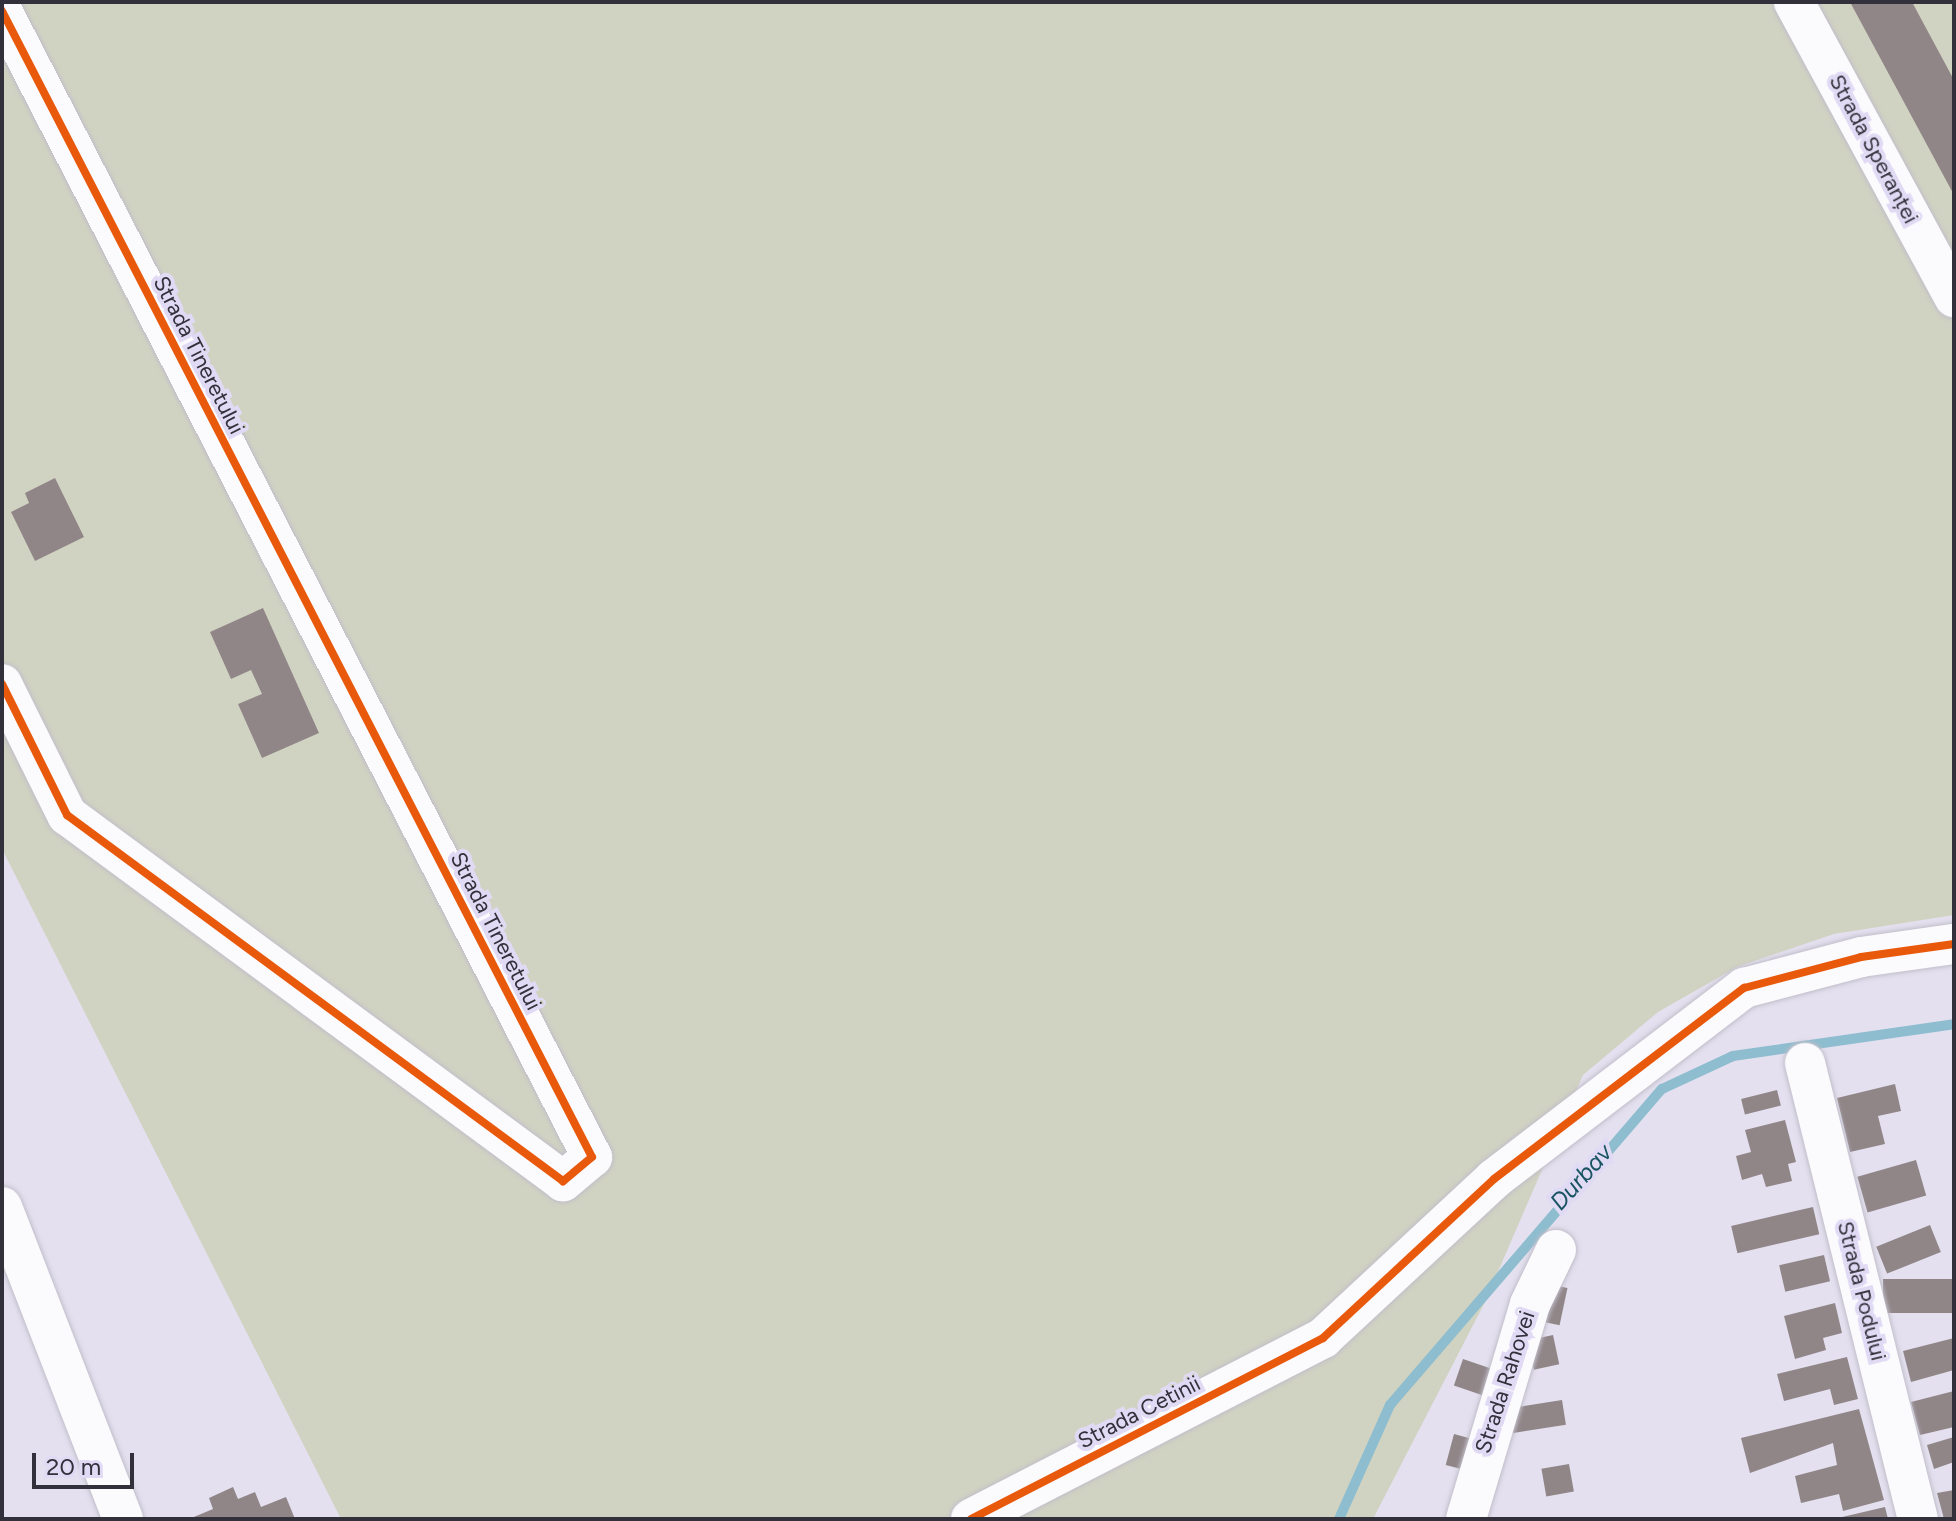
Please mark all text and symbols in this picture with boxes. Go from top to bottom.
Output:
street label: Strada Speranței [1824,70,1924,228]
street label: Strada Tineretului [148,272,250,438]
street label: Strada Tineretului [445,848,547,1014]
water label: Durbav [1544,1138,1618,1216]
street label: Strada Podului [1832,1219,1892,1363]
street label: Strada Rahovei [1470,1308,1540,1456]
street label: Strada Cetinii [1073,1370,1205,1454]
scale bar [36,1437,138,1487]
text: 20 m [46,1452,101,1481]

